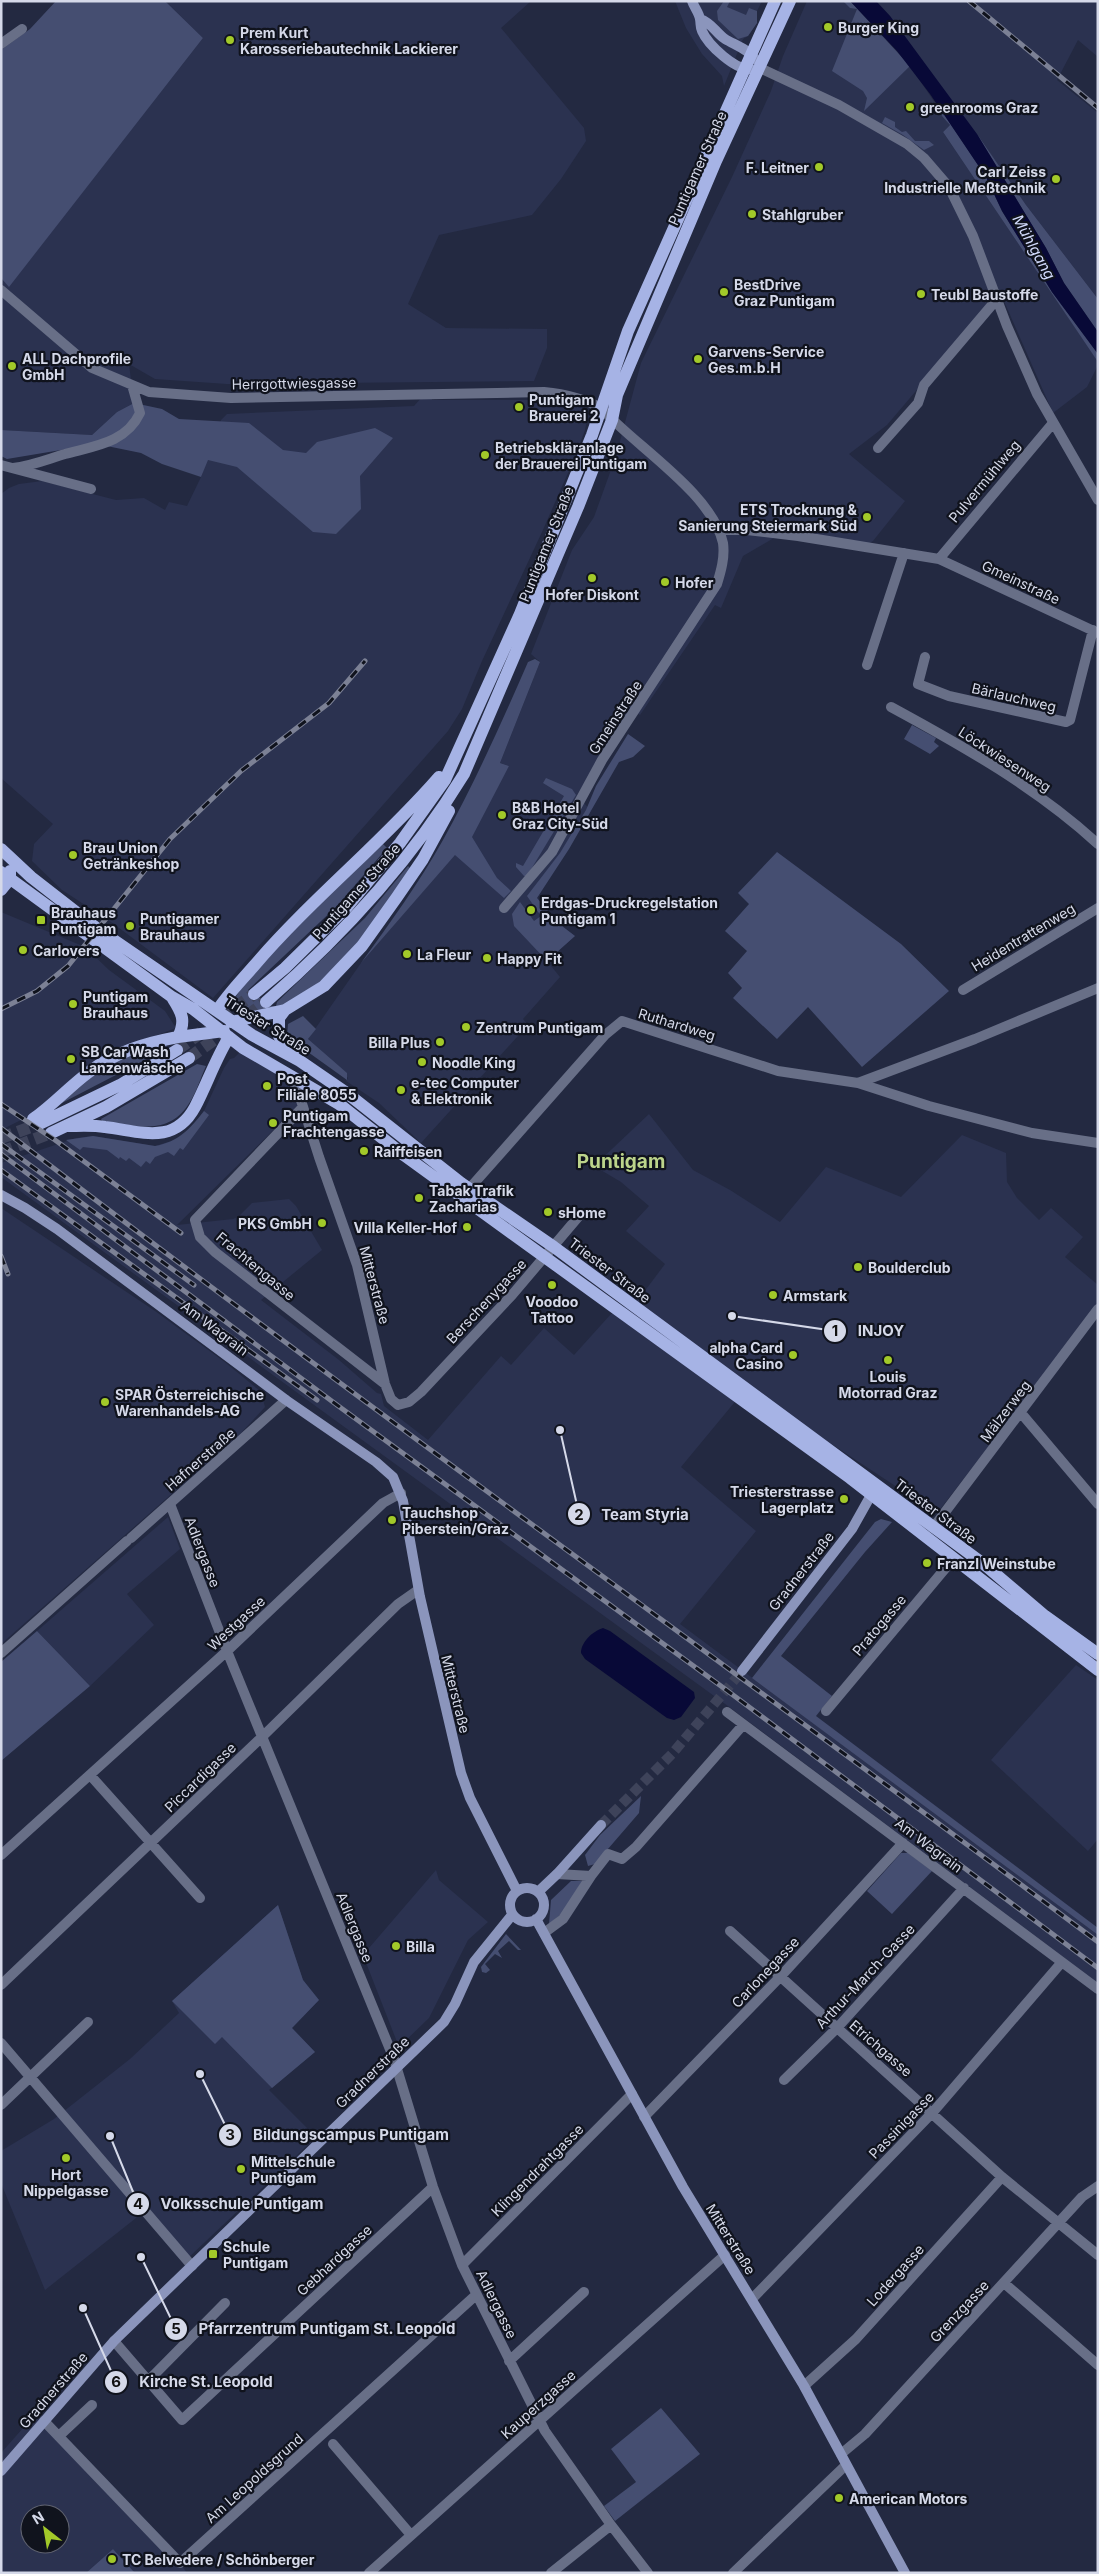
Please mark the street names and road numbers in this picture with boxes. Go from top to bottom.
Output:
street label: Puntigamer Straße [664,108,730,228]
street label: Herrgottwiesgasse [231,373,357,393]
street label: Pulvermühlweg [945,436,1023,526]
street label: Puntigamer Straße [515,484,577,604]
street label: Gmeinstraße [979,556,1063,608]
street label: Gmeinstraße [585,677,645,757]
street label: Bärlauchweg [970,679,1058,715]
street label: Löckwiesenweg [956,723,1054,795]
street label: Puntigamer Straße [309,840,403,942]
street label: Heidentrattenweg [968,899,1078,975]
street label: Triester Straße [222,992,314,1058]
street label: Ruthardweg [636,1004,718,1044]
street label: Frachtengasse [213,1228,299,1304]
street label: Triester Straße [566,1234,654,1306]
street label: Mitterstraße [356,1244,394,1326]
street label: Berschenygasse [442,1255,530,1347]
street label: Am Wagrain [178,1297,252,1359]
street label: Mälzerweg [976,1377,1034,1445]
street label: Hafnerstraße [162,1424,238,1494]
street label: Triester Straße [892,1475,980,1547]
street label: Adlergasse [182,1514,224,1590]
street label: Gradnerstraße [765,1528,837,1614]
street label: Pratogasse [849,1591,909,1659]
street label: Westgasse [204,1592,268,1654]
street label: Mitterstraße [438,1653,474,1735]
street label: Piccardigasse [161,1739,239,1815]
street label: Am Wagrain [892,1814,966,1876]
street label: Adlergasse [333,1889,377,1965]
street label: Arthur-March-Gasse [812,1920,918,2032]
street label: Carlonegasse [728,1933,802,2011]
street label: Etrichgasse [846,2016,916,2080]
street label: Gradnerstraße [332,2033,412,2111]
street label: Passinigasse [865,2088,937,2162]
street label: Klingendrahtgasse [487,2120,587,2220]
street label: Mitterstraße [703,2201,759,2277]
street label: Gebhardgasse [293,2221,375,2299]
street label: Lodergasse [863,2241,927,2309]
street label: Adlergasse [473,2267,521,2341]
street label: Grenzgasse [926,2276,992,2346]
street label: Gradnerstraße [15,2348,91,2432]
street label: Kauperzgasse [497,2366,579,2442]
street label: Am Leopoldsgrund [202,2430,306,2526]

